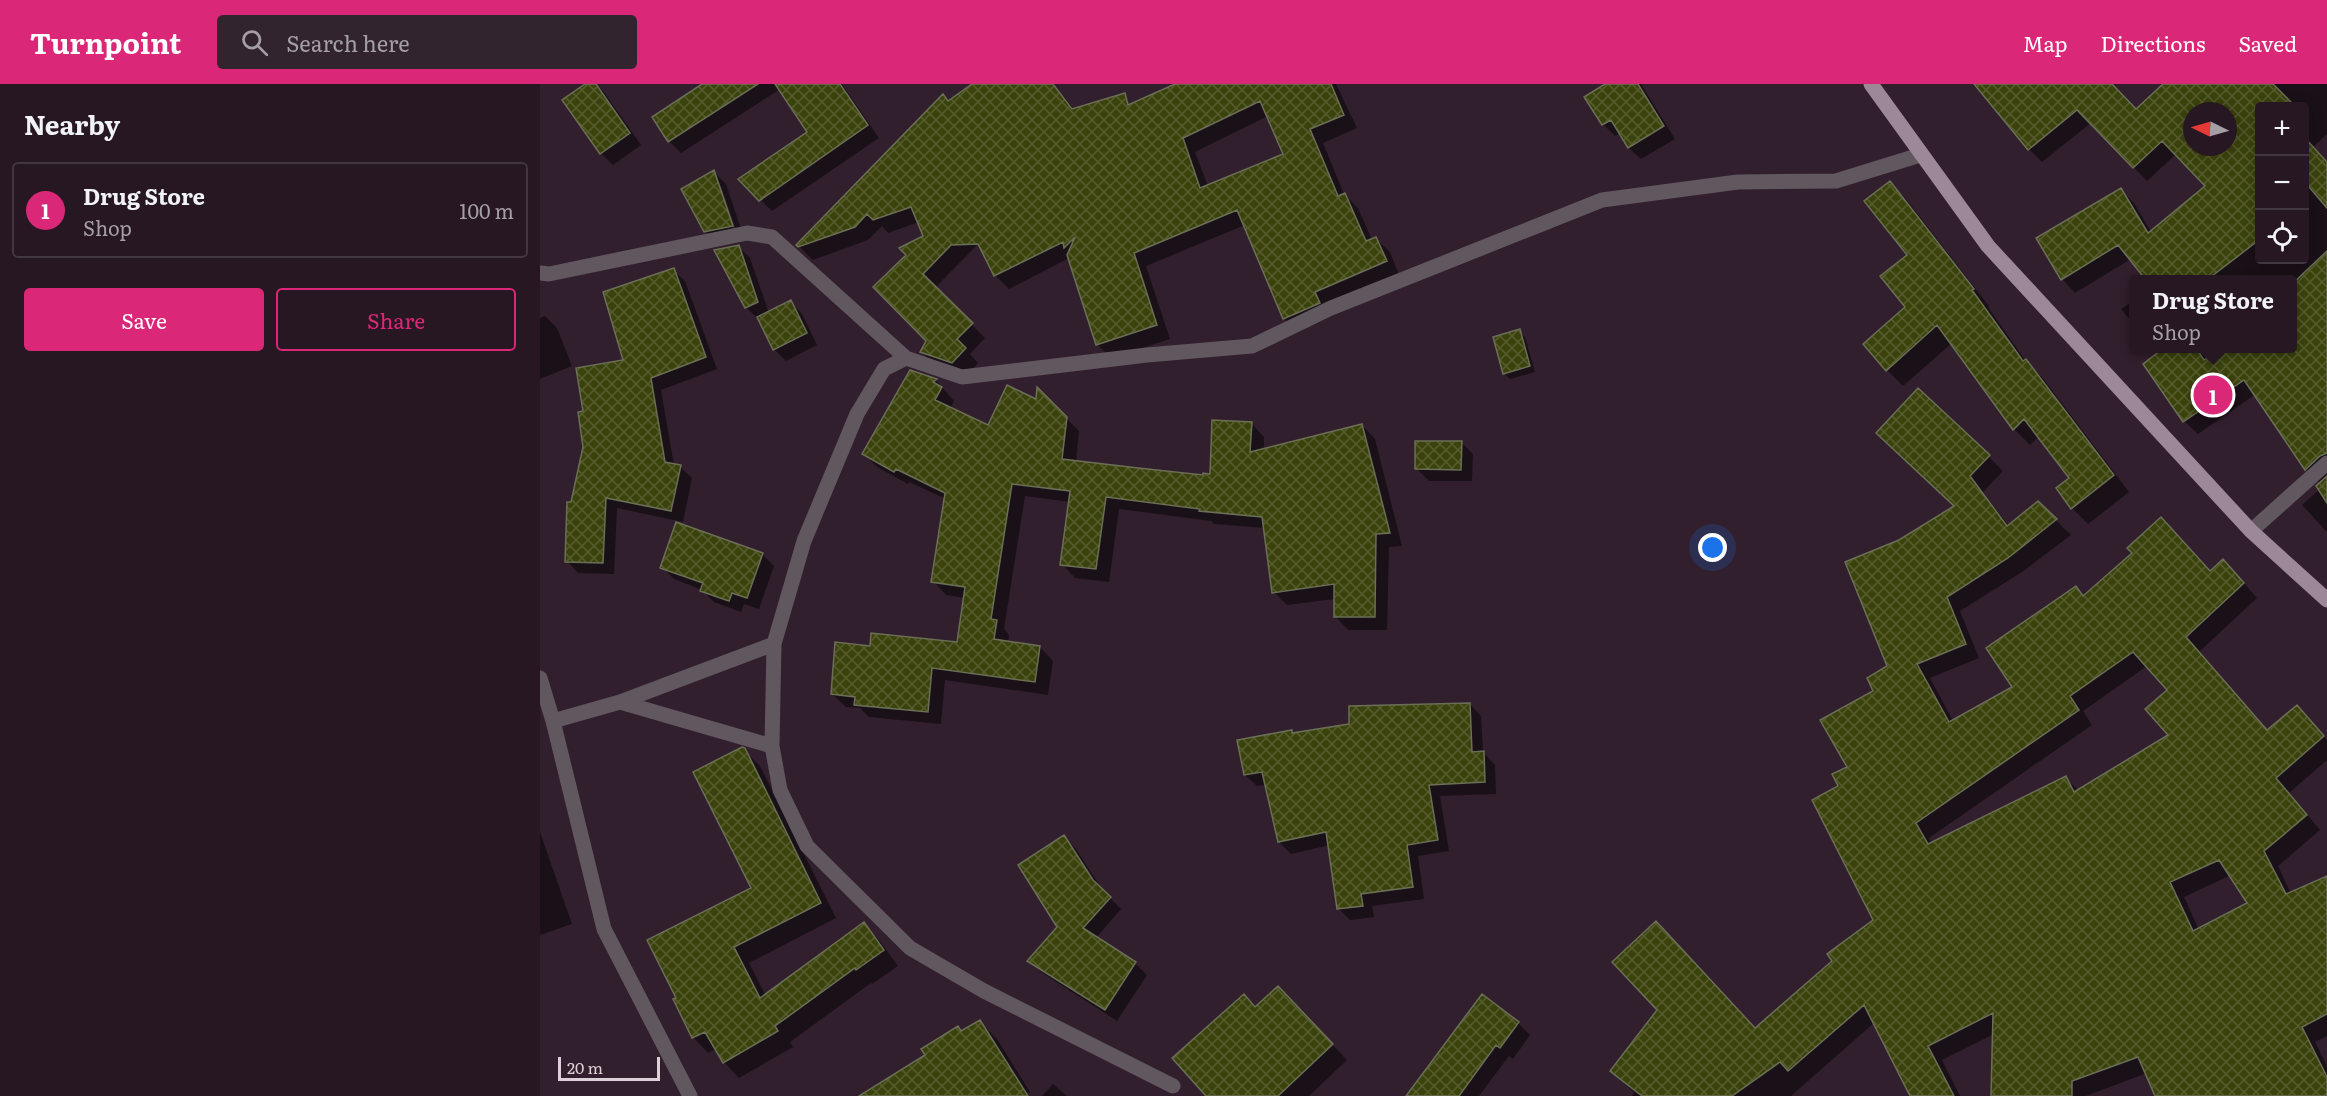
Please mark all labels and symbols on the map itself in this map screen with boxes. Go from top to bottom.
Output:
north arrow [2183,102,2237,156]
pin: 1 [2194,372,2232,418]
your location [1698,533,1727,562]
scale bar [558,1054,660,1082]

